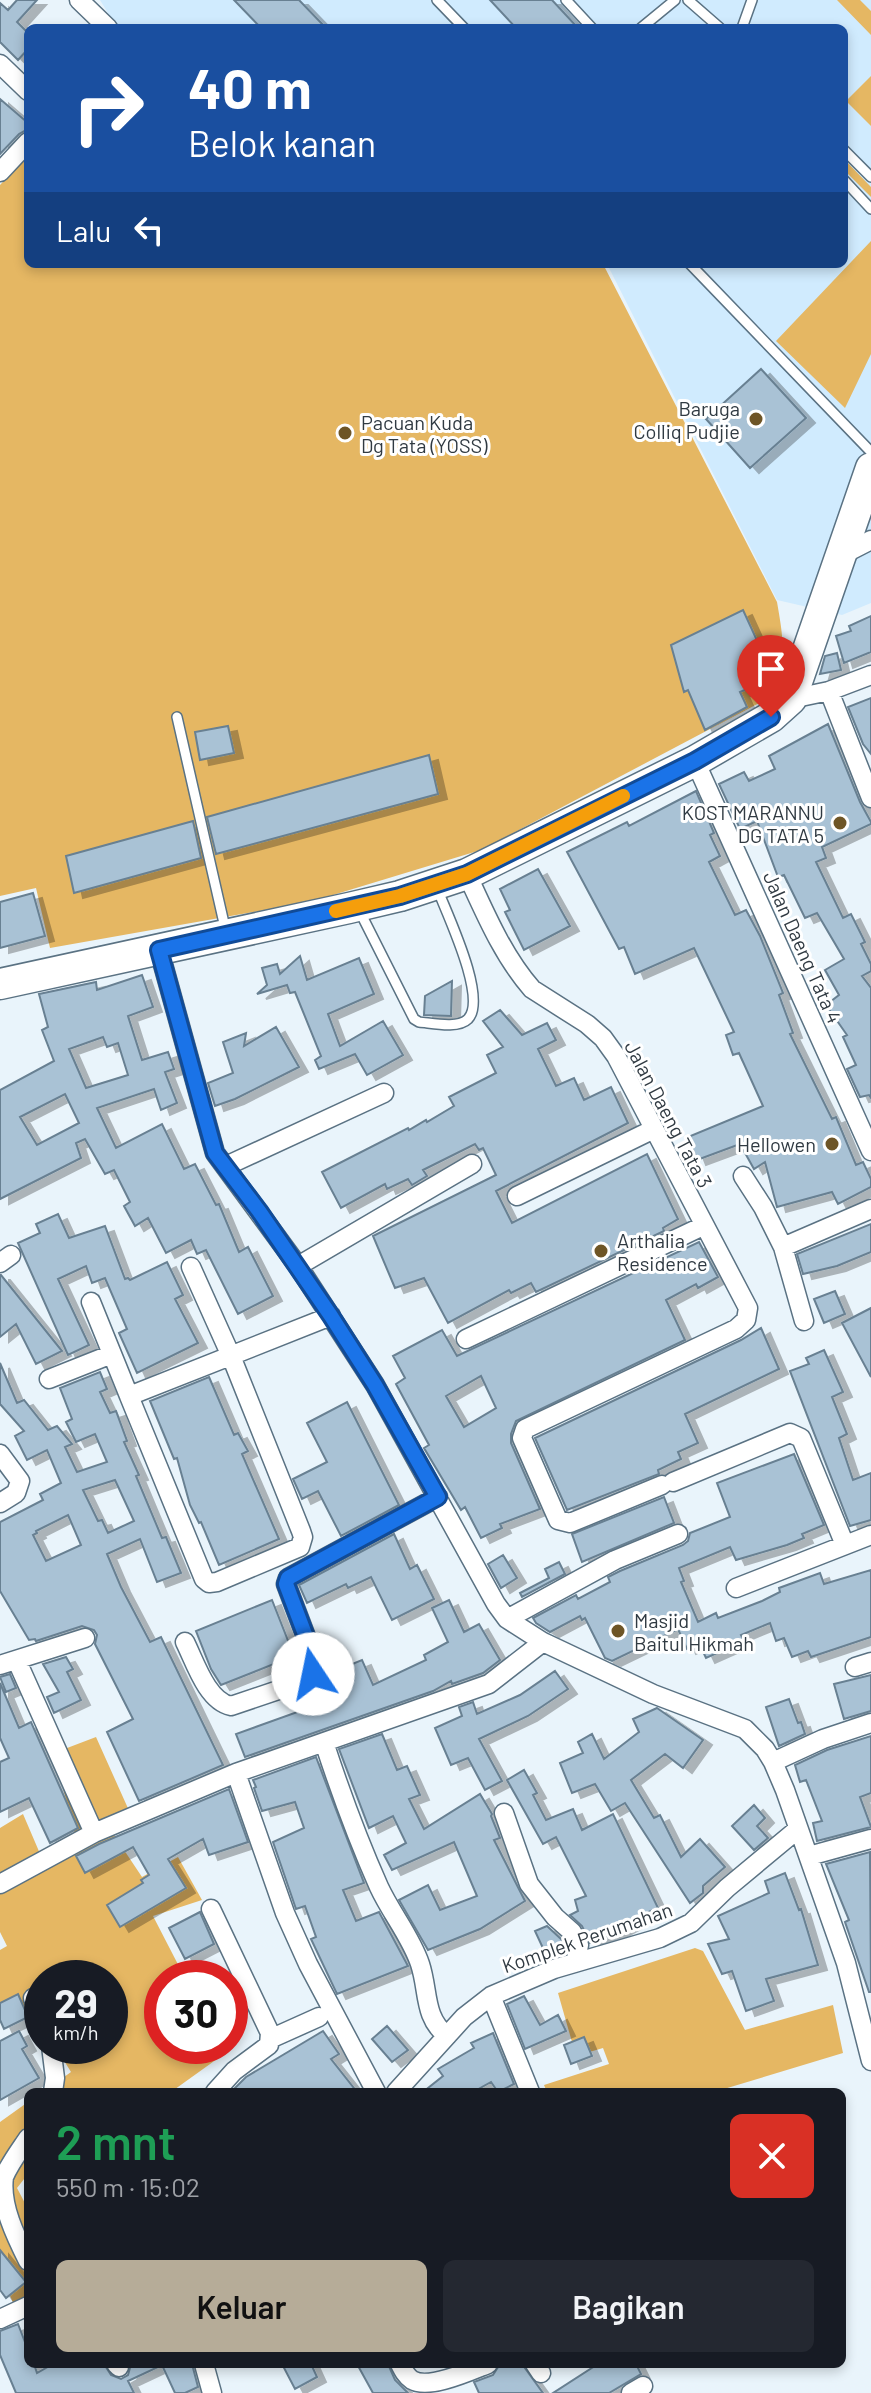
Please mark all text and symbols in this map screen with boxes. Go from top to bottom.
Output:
text: 40 m [188,53,312,120]
icon: right [56,56,160,160]
text: Belok kanan [188,121,376,164]
icon: left [127,208,171,252]
text: Lalu [56,212,111,248]
place label: Baruga Colliq Pudjie [634,396,740,443]
place label: Pacuan Kuda Dg Tata (YOSS) [361,410,488,457]
marker: Baruga Colliq Pudjie [747,410,765,428]
marker: Pacuan Kuda Dg Tata (YOSS) [336,424,354,442]
pin [737,635,805,717]
icon: arrive [749,647,793,691]
place label: KOST MARANNU DG TATA 5 [682,800,824,847]
marker: KOST MARANNU DG TATA 5 [831,814,849,832]
street label: Jalan Daeng Tata 4 [759,867,847,1027]
street label: Jalan Daeng Tata 3 [620,1036,718,1192]
place label: Hellowen [737,1132,816,1156]
marker: Hellowen [823,1135,841,1153]
place label: Arthalia Residence [617,1228,708,1275]
marker: Arthalia Residence [592,1242,610,1260]
place label: Masjid Baitul Hikmah [634,1608,754,1655]
marker: Masjid Baitul Hikmah [609,1622,627,1640]
position arrow [271,1632,355,1716]
street label: Komplek Perumahan [499,1897,675,1977]
speed limit sign: 30 [144,1960,248,2064]
text: 29 [54,1978,98,2026]
text: km/h [53,2020,99,2044]
text: 2 mnt [56,2112,176,2170]
button: close [730,2114,814,2198]
text: 550 m · 15:02 [56,2171,200,2202]
button: Keluar [56,2260,427,2352]
button: Bagikan [443,2260,814,2352]

